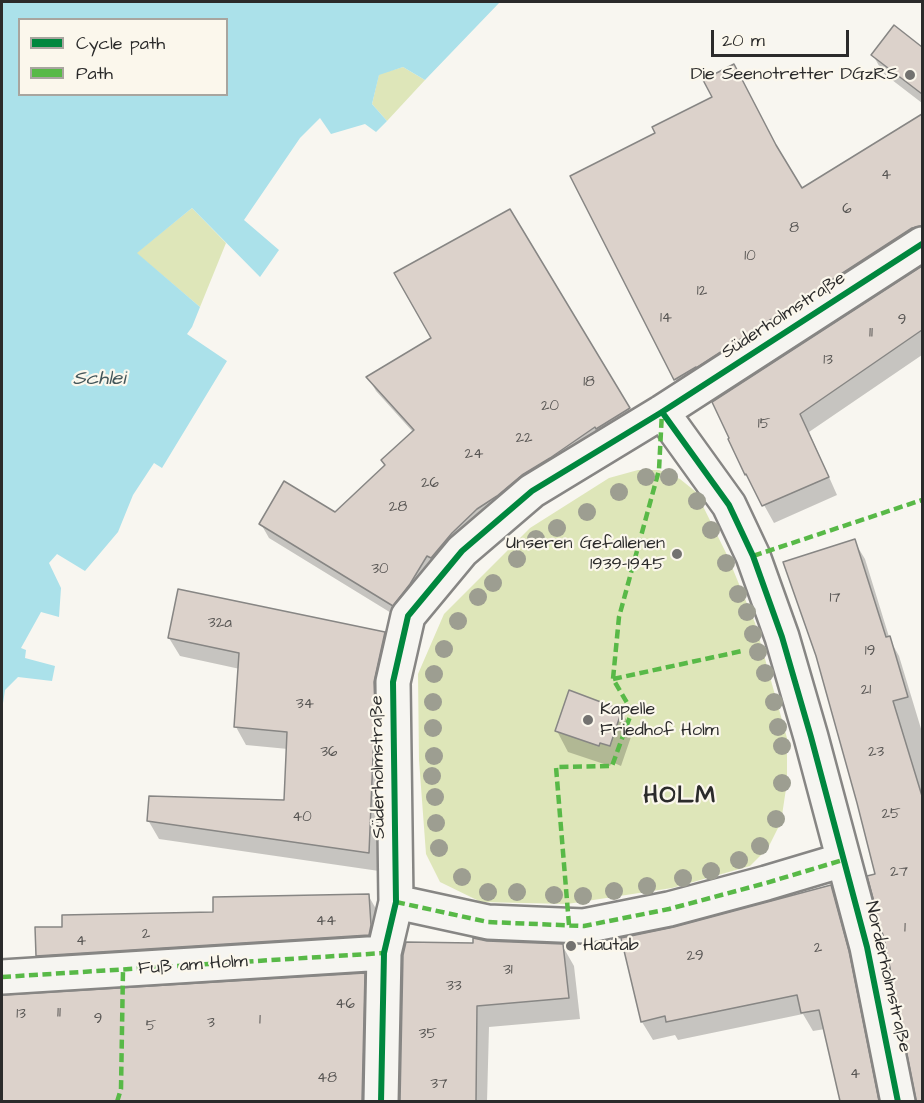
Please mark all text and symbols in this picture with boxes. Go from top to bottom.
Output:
legend [18,18,228,96]
scale bar [714,18,852,56]
text: 20 m [722,28,765,53]
text: Cycle path [76,31,165,56]
text: Path [76,61,113,86]
place label: Die Seenotretter DGzRS [691,64,898,86]
marker: Die Seenotretter DGzRS [903,68,917,82]
house number: 4 [881,167,891,185]
house number: 6 [842,201,852,219]
house number: 8 [789,220,799,238]
house number: 10 [744,248,756,266]
street label: Süderholmstraße [718,268,850,364]
house number: 12 [697,283,707,301]
house number: 14 [660,310,672,328]
house number: 9 [898,312,906,330]
house number: 11 [869,325,873,343]
house number: 13 [823,352,833,370]
water label: Schlei [73,368,125,392]
house number: 18 [583,374,595,392]
house number: 20 [541,398,559,416]
house number: 15 [758,416,770,434]
house number: 22 [515,430,533,448]
house number: 24 [465,446,483,464]
house number: 26 [421,475,439,493]
house number: 28 [389,499,407,517]
place label: Unseren Gefallenen 1939-1945 [506,533,665,576]
marker: Unseren Gefallenen 1939-1945 [670,547,684,561]
house number: 30 [371,561,389,579]
house number: 17 [829,590,841,608]
house number: 32a [208,615,232,633]
house number: 19 [865,643,875,661]
house number: 21 [861,682,871,700]
street label: Süderholmstraße [367,695,391,839]
house number: 34 [296,696,314,714]
place label: Kapelle Friedhof Holm [600,699,719,742]
marker: Kapelle Friedhof Holm [581,713,595,727]
house number: 36 [320,744,338,762]
house number: 23 [868,744,884,762]
district label: HOLM [643,783,717,811]
house number: 25 [881,806,901,824]
house number: 40 [292,809,312,827]
house number: 27 [890,864,908,882]
street label: Norderholmstraße [859,900,915,1054]
house number: 44 [316,913,336,931]
house number: 1 [904,920,906,938]
house number: 2 [142,926,150,944]
house number: 4 [76,933,86,951]
place label: Hautab [583,935,639,957]
marker: Hautab [564,939,578,953]
house number: 2 [814,940,822,958]
house number: 29 [686,948,704,966]
street label: Fuß am Holm [137,951,249,981]
house number: 31 [503,962,513,980]
house number: 33 [446,978,462,996]
house number: 46 [335,996,355,1014]
house number: 11 [57,1005,61,1023]
house number: 13 [16,1006,26,1024]
house number: 9 [94,1011,102,1029]
house number: 1 [259,1012,261,1030]
house number: 3 [207,1015,215,1033]
house number: 5 [146,1018,156,1036]
house number: 35 [419,1026,437,1044]
house number: 4 [850,1066,860,1084]
house number: 48 [317,1070,337,1088]
house number: 37 [431,1076,447,1094]

